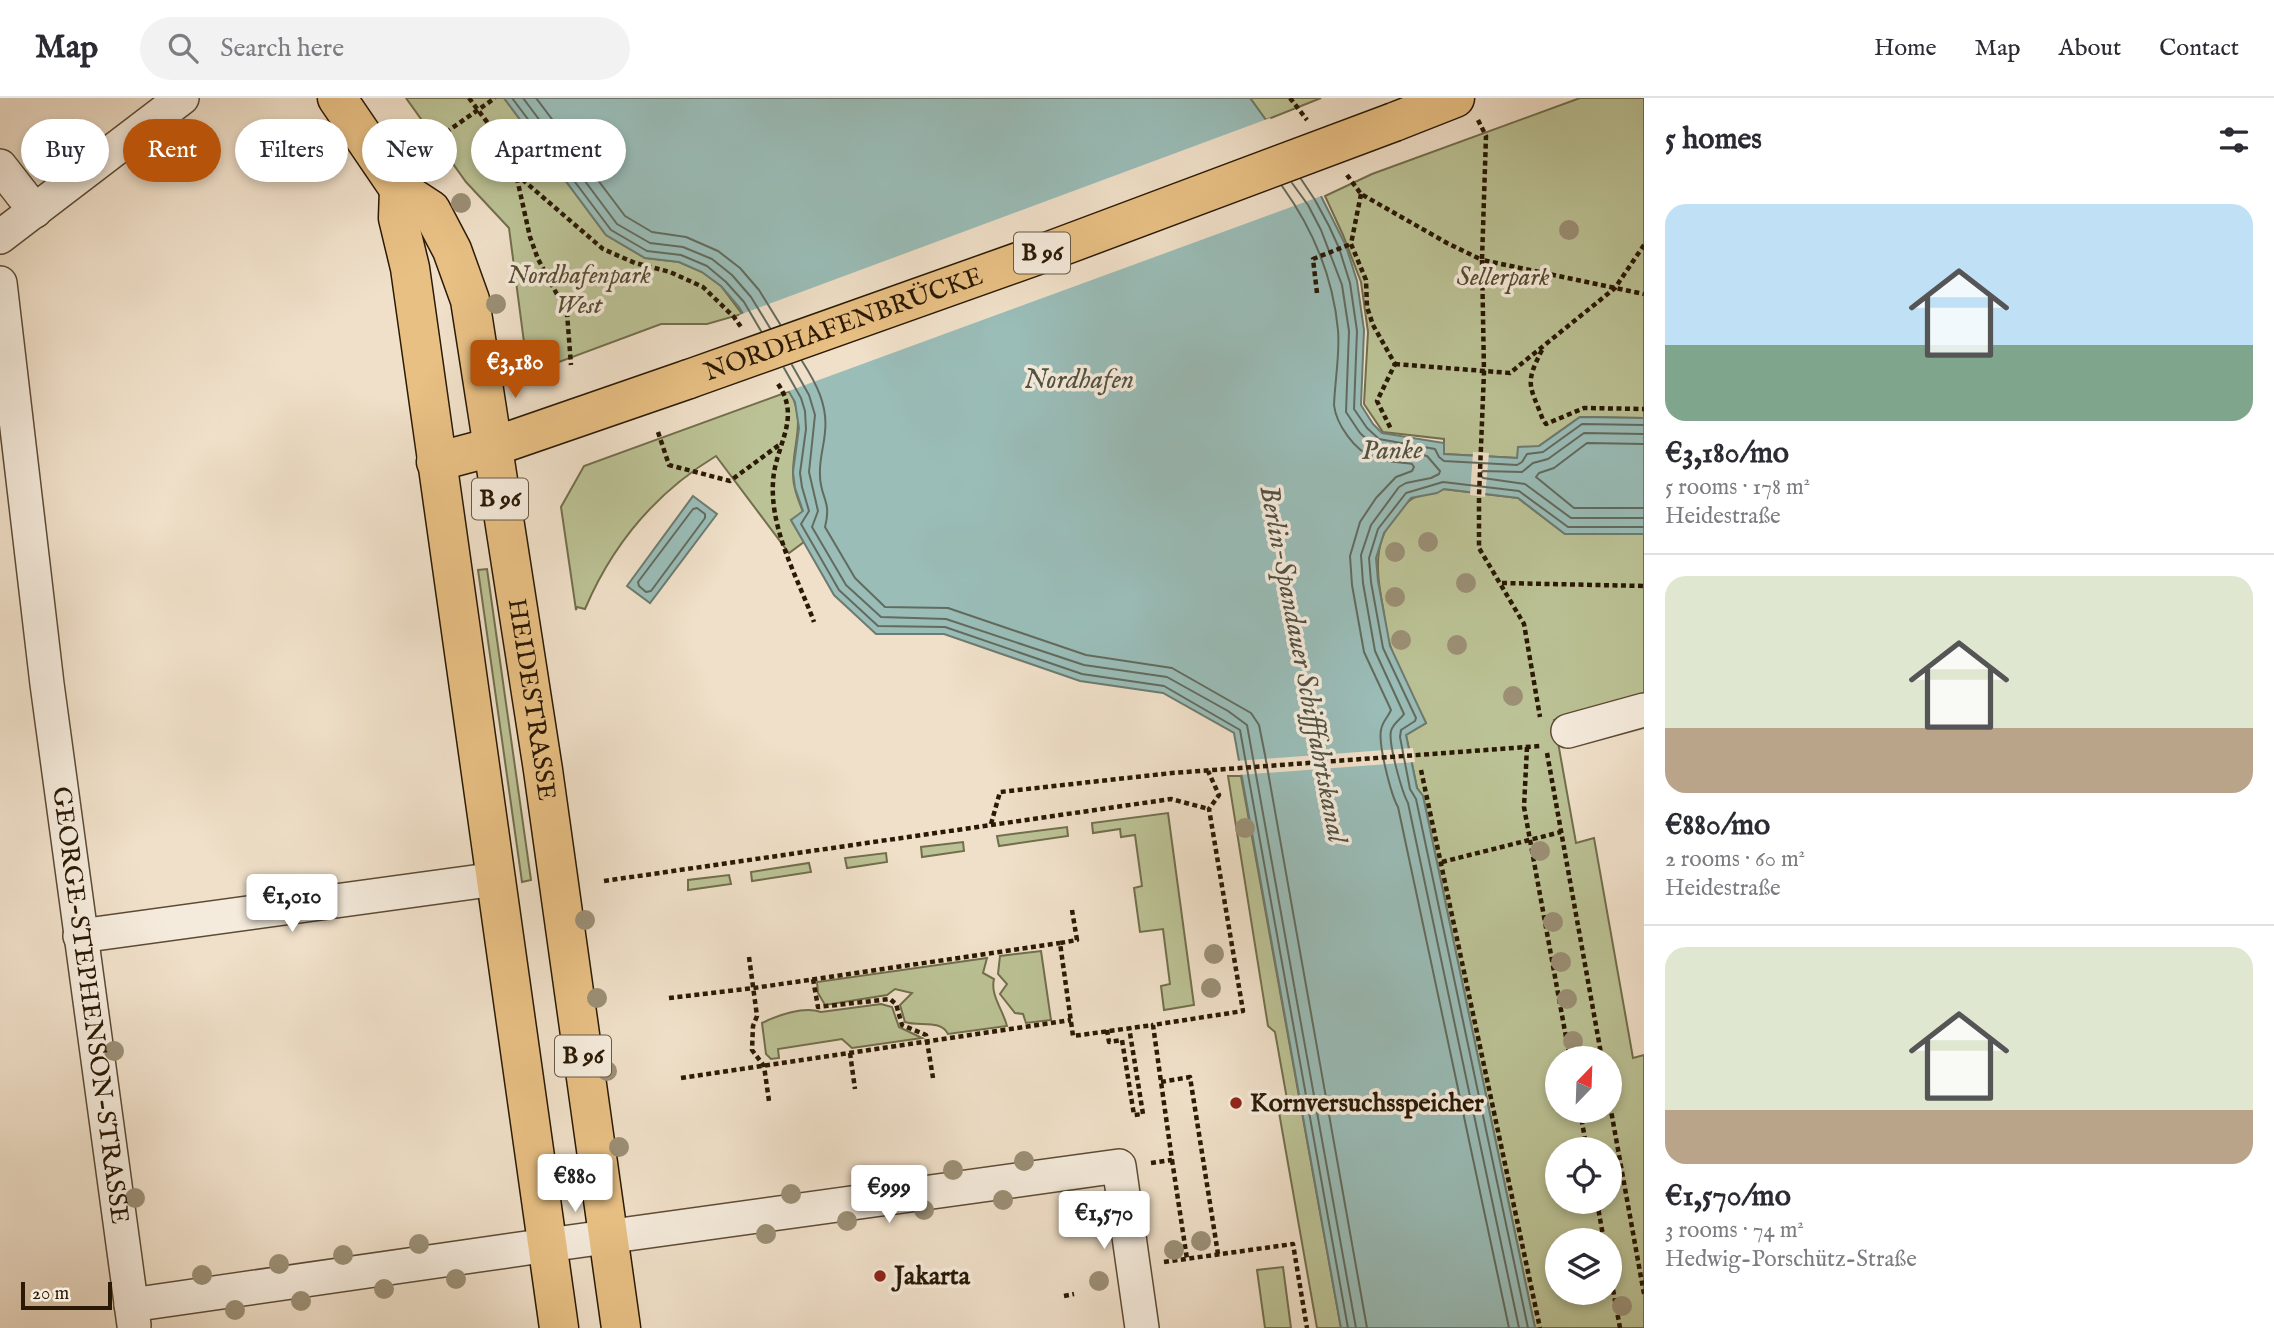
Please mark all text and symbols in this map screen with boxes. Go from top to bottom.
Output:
search box [140,17,630,80]
text: Map [35,27,98,69]
icon: search [164,29,202,67]
text: Search here [220,32,344,65]
text: Home [1874,33,1937,64]
text: Map [1975,33,2021,64]
text: About [2059,33,2121,64]
text: Contact [2159,33,2239,64]
chip: Buy [21,119,109,182]
chip: Rent [123,119,221,182]
chip: Filters [235,119,348,182]
chip: New [362,119,457,182]
chip: Apartment [471,119,626,182]
text: 5 homes [1665,121,1762,159]
icon: filters [2215,121,2253,159]
road number: B 96 [1014,232,1070,274]
icon: home [1896,250,2022,376]
park label: Nordhafenpark West [507,259,651,322]
street label: NORDHAFENBRÜCKE [700,259,987,389]
park label: Sellerpark [1456,261,1550,294]
pin: €3,180 [458,341,572,400]
text: €3,180 [486,348,544,377]
water label: Nordhafen [1024,363,1134,398]
water label: Panke [1361,433,1424,469]
text: €3,180/mo [1665,435,1789,473]
text: 5 rooms · 178 m² [1665,473,1810,502]
road number: B 96 [472,478,528,520]
water label: Berlin-Spandauer Schifffahrtskanal [1250,482,1354,848]
text: Heidestraße [1665,502,1781,531]
street label: HEIDESTRASSE [500,596,564,803]
icon: home [1896,622,2022,748]
street label: GEORGE-STEPHENSON-STRASSE [45,785,137,1226]
text: €880/mo [1665,807,1770,845]
text: 2 rooms · 60 m² [1665,845,1805,874]
pin: €1,010 [235,874,349,934]
text: Heidestraße [1665,874,1781,903]
text: €1,010 [262,882,322,911]
icon: home [1896,993,2022,1119]
road number: B 96 [555,1036,611,1076]
north arrow [1545,1046,1622,1124]
map controls [1545,1046,1622,1305]
place label: Kornversuchsspeicher [1250,1087,1484,1120]
marker: Kornversuchsspeicher [1228,1095,1244,1111]
button: locate [1545,1137,1622,1214]
pin: €880 [534,1154,616,1214]
text: €880 [554,1162,596,1191]
pin: €999 [848,1166,930,1225]
text: €999 [867,1173,911,1202]
text: €1,570/mo [1665,1178,1791,1216]
pin: €1,570 [1047,1192,1161,1251]
text: €1,570 [1075,1199,1133,1228]
text: 3 rooms · 74 m² [1665,1216,1804,1245]
button: layers [1545,1228,1622,1305]
text: Hedwig-Porschütz-Straße [1665,1245,1917,1274]
place label: Jakarta [891,1260,971,1293]
marker: Jakarta [872,1268,888,1284]
scale bar [21,1279,112,1311]
text: 20 m [32,1282,69,1306]

